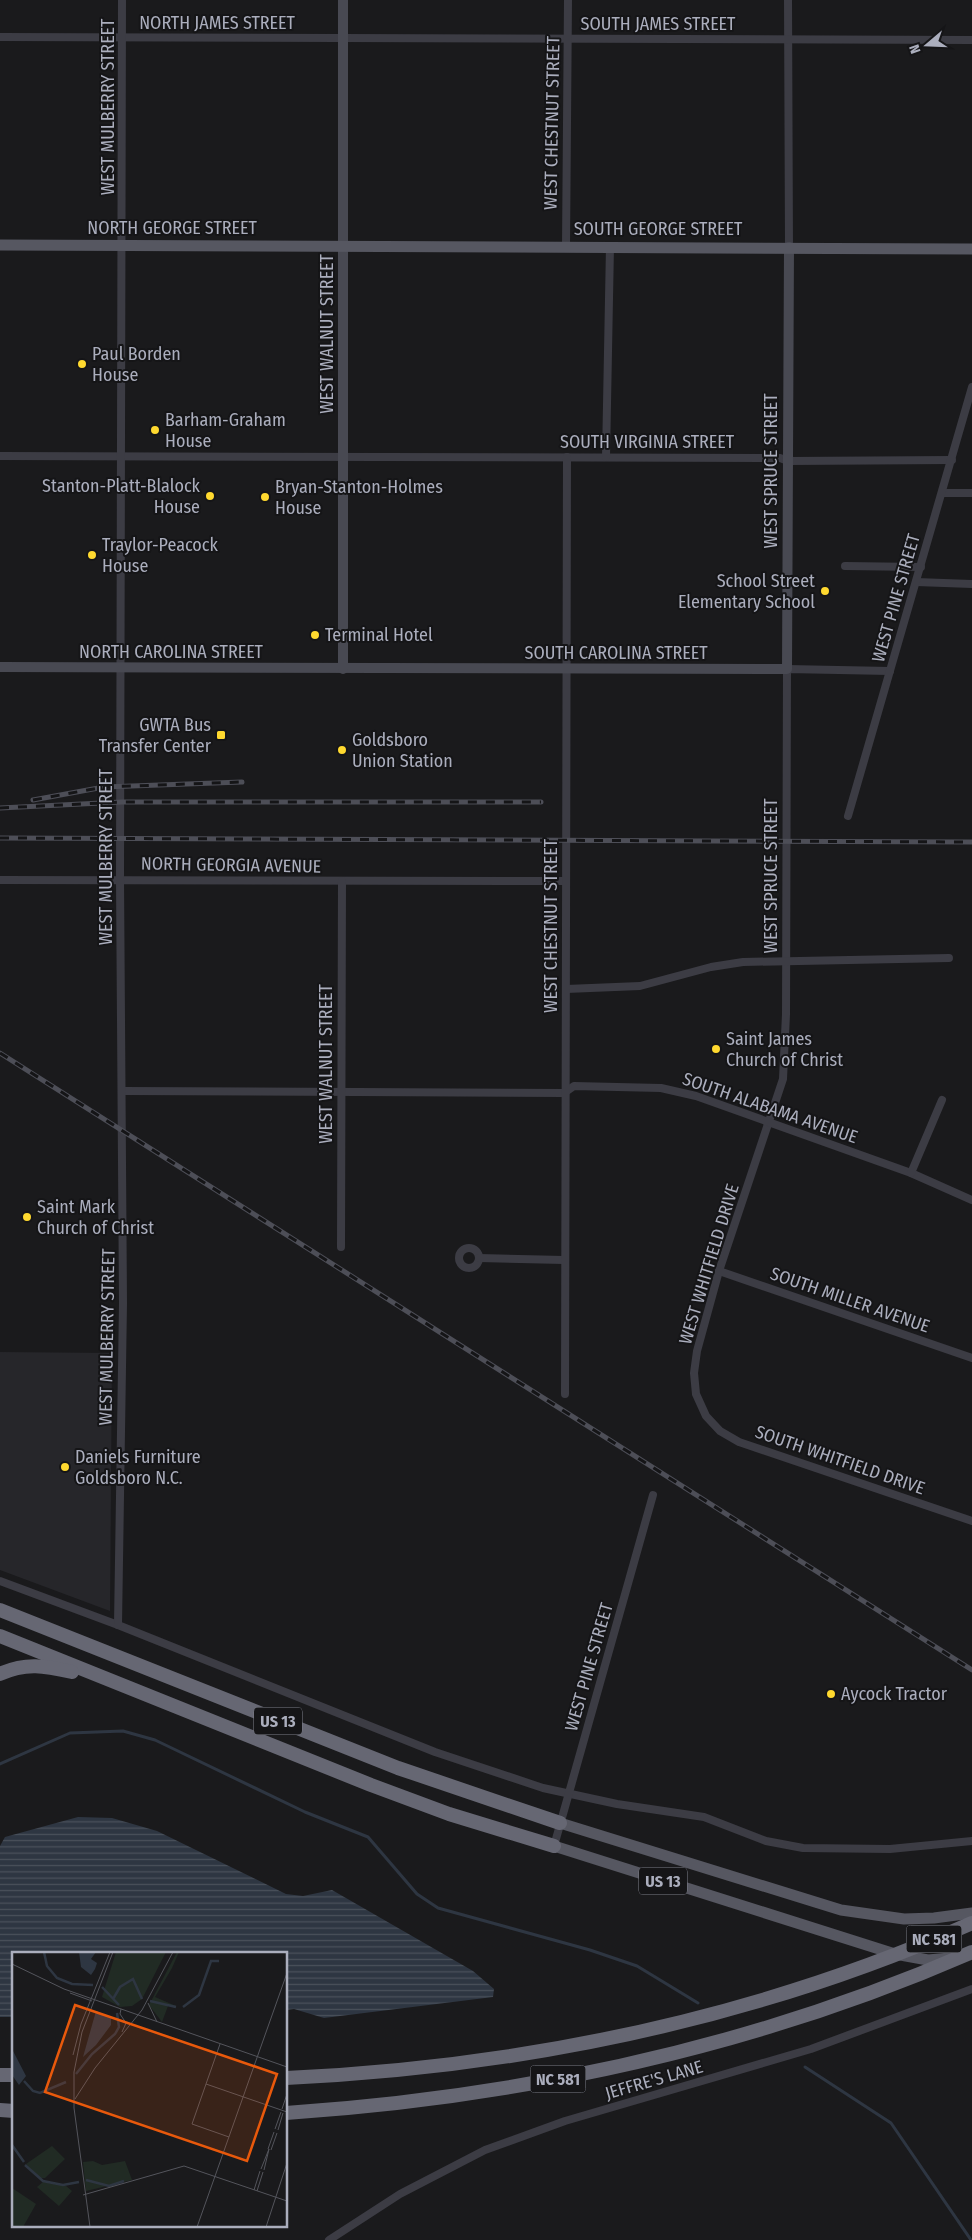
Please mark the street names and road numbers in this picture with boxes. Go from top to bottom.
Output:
street label: NORTH JAMES STREET [139,12,295,34]
street label: SOUTH JAMES STREET [581,13,736,35]
street label: WEST MULBERRY STREET [97,18,119,195]
street label: WEST CHESTNUT STREET [539,35,565,210]
street label: NORTH GEORGE STREET [87,217,257,239]
street label: SOUTH GEORGE STREET [574,218,743,240]
street label: WEST WALNUT STREET [316,253,338,414]
street label: WEST SPRUCE STREET [760,393,782,549]
street label: SOUTH VIRGINIA STREET [560,431,735,453]
street label: WEST PINE STREET [867,531,925,665]
street label: NORTH CAROLINA STREET [79,641,264,663]
street label: SOUTH CAROLINA STREET [524,642,708,664]
street label: WEST MULBERRY STREET [95,768,117,945]
street label: WEST SPRUCE STREET [760,798,782,954]
street label: WEST CHESTNUT STREET [540,838,562,1013]
street label: NORTH GEORGIA AVENUE [141,852,321,878]
street label: WEST WALNUT STREET [315,983,337,1144]
street label: SOUTH ALABAMA AVENUE [680,1068,860,1148]
street label: WEST WHITFIELD DRIVE [674,1181,744,1347]
street label: WEST MULBERRY STREET [94,1248,120,1426]
street label: SOUTH MILLER AVENUE [767,1262,933,1338]
street label: SOUTH WHITFIELD DRIVE [752,1421,928,1499]
street label: WEST PINE STREET [560,1600,618,1734]
road number: US 13 [254,1708,302,1734]
road number: US 13 [639,1868,687,1894]
road number: NC 581 [906,1926,962,1952]
street label: JEFFRE'S LANE [602,2056,706,2104]
road number: NC 581 [530,2066,586,2092]

